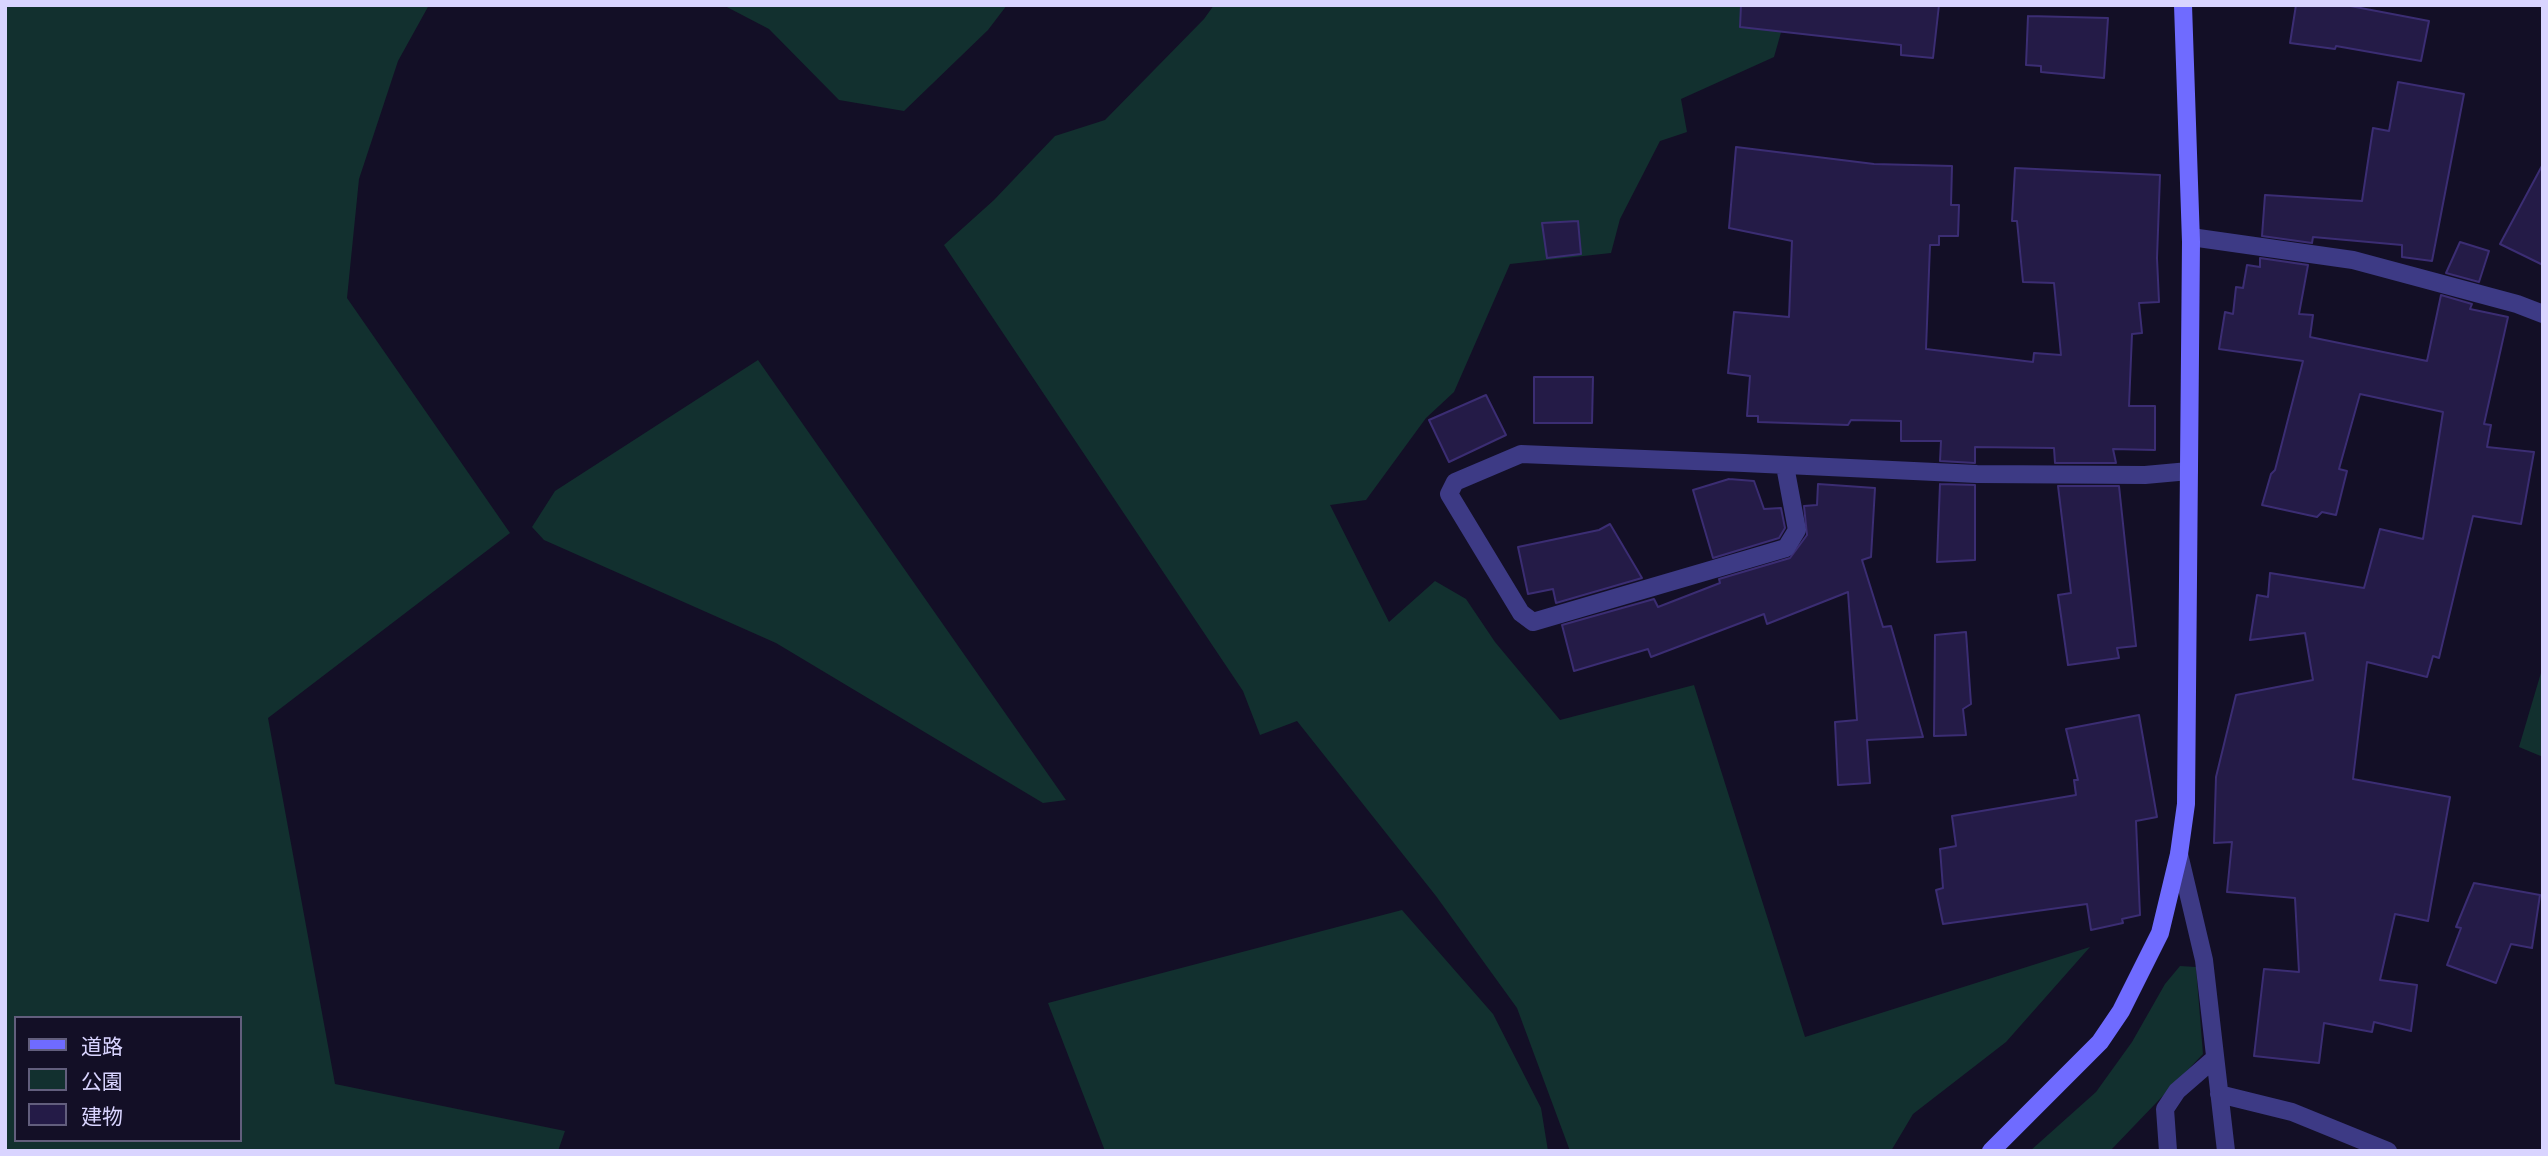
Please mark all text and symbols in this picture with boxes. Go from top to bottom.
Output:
legend [14,1016,242,1142]
text: 道路 [81,1034,123,1060]
text: 公園 [81,1069,123,1095]
text: 建物 [81,1104,123,1130]

